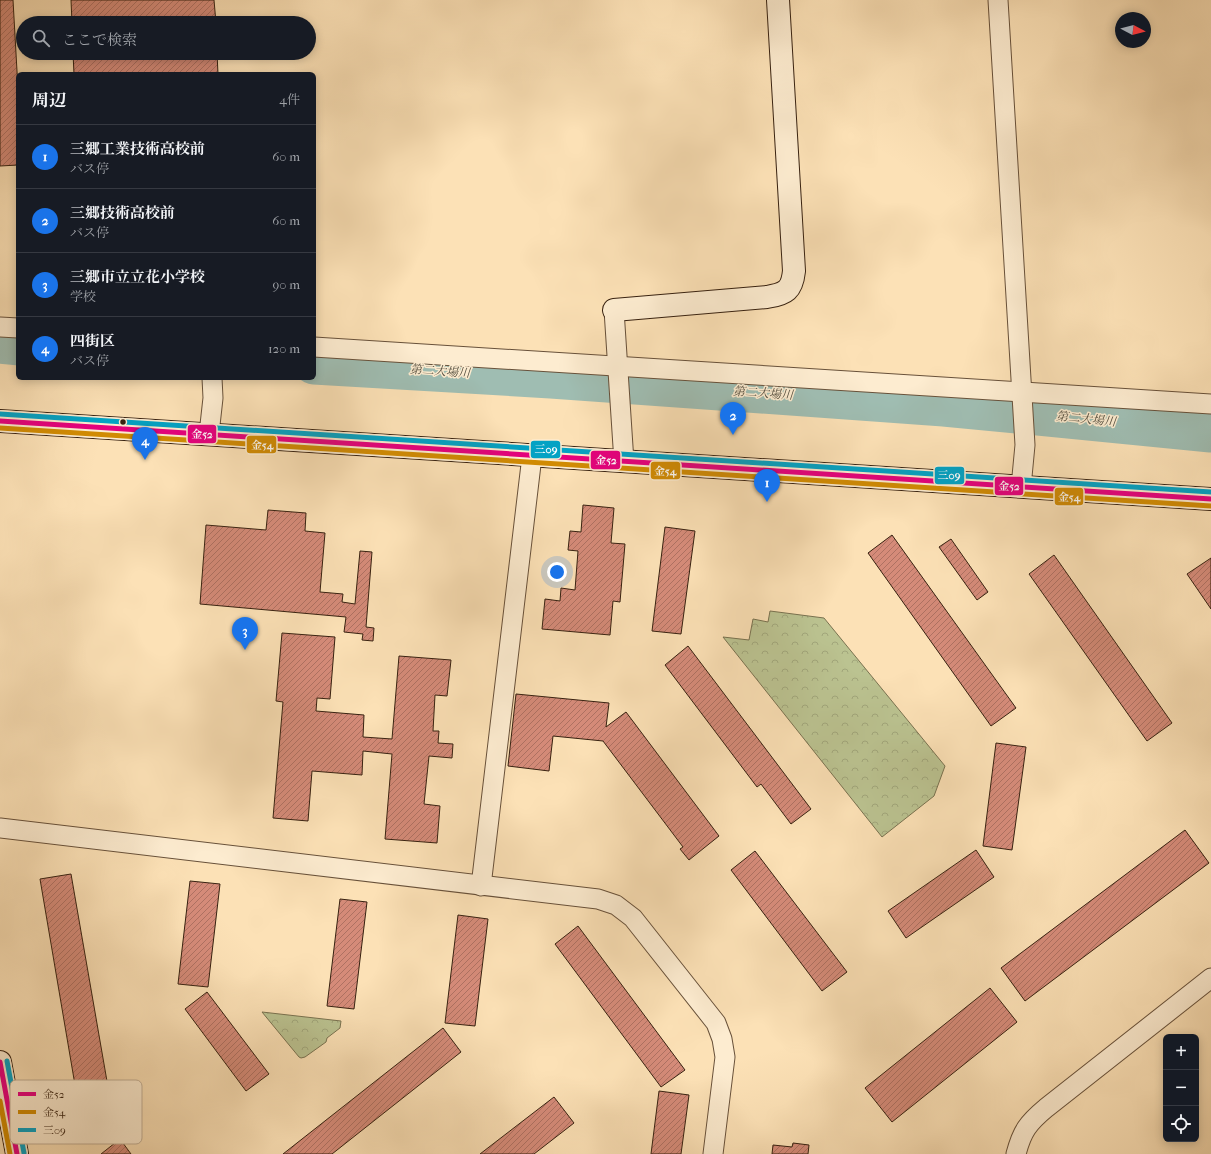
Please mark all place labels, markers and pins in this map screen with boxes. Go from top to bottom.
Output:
pin: 2 [720,402,746,435]
unlabelled marker [118,417,128,427]
pin: 4 [132,427,158,460]
pin: 1 [754,469,780,502]
pin: 3 [232,617,258,650]

